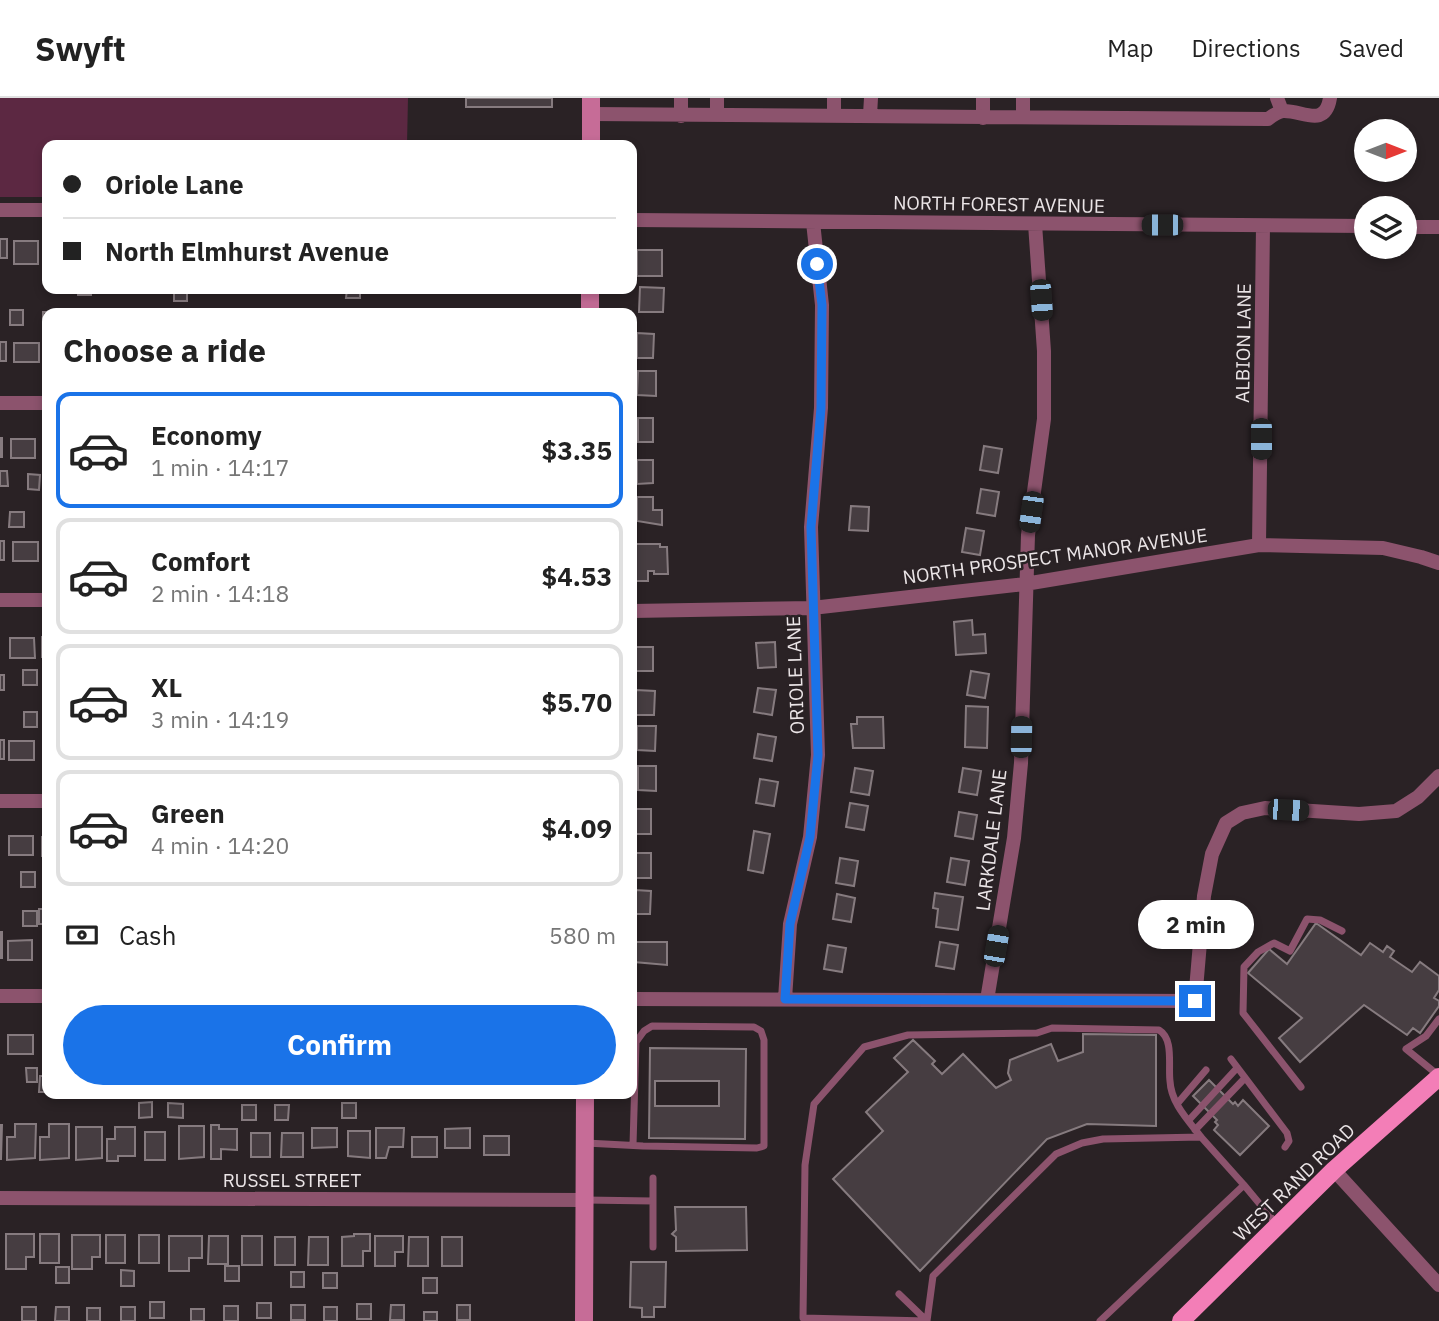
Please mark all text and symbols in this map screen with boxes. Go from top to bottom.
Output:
text: Swyft [35,27,126,70]
text: Map [1107,32,1153,64]
text: Directions [1191,32,1301,64]
text: Saved [1339,32,1404,64]
north arrow [1354,119,1418,182]
map controls [1354,119,1417,259]
text: Oriole Lane [105,167,244,201]
street label: NORTH FOREST AVENUE [893,190,1105,218]
button: layers [1354,196,1417,259]
car [1142,215,1184,236]
text: North Elmhurst Avenue [105,234,389,268]
route start [801,248,833,280]
car [1030,278,1053,322]
street label: ALBION LANE [1230,283,1256,403]
text: Choose a ride [63,329,266,371]
text: Economy [151,418,262,452]
car [1251,418,1272,460]
icon: car [67,419,130,482]
text: $3.35 [542,433,612,467]
text: 1 min · 14:17 [151,452,289,482]
car [1018,490,1045,534]
street label: NORTH PROSPECT MANOR AVENUE [901,523,1209,589]
text: Comfort [151,544,250,578]
icon: car [67,545,130,608]
text: $4.53 [542,559,612,593]
text: 2 min · 14:18 [151,578,289,608]
street label: ORIOLE LANE [781,615,809,735]
text: XL [151,670,182,704]
icon: car [67,671,130,734]
text: $5.70 [542,685,612,719]
text: 3 min · 14:19 [151,704,289,734]
car [1011,716,1032,758]
street label: LARKDALE LANE [970,768,1012,912]
text: Green [151,796,225,830]
icon: car [67,797,130,860]
car [1267,798,1310,822]
text: $4.09 [542,811,612,845]
text: 4 min · 14:20 [151,830,289,860]
callout: 2 min [1137,900,1253,948]
text: 2 min [1166,909,1226,939]
icon: cash [63,916,101,954]
text: Cash [119,918,176,952]
text: 580 m [549,920,616,950]
car [983,923,1010,969]
route end [1179,985,1211,1017]
button: Confirm [63,1005,616,1085]
street label: WEST RAND ROAD [1228,1118,1360,1246]
street label: RUSSEL STREET [223,1168,361,1192]

